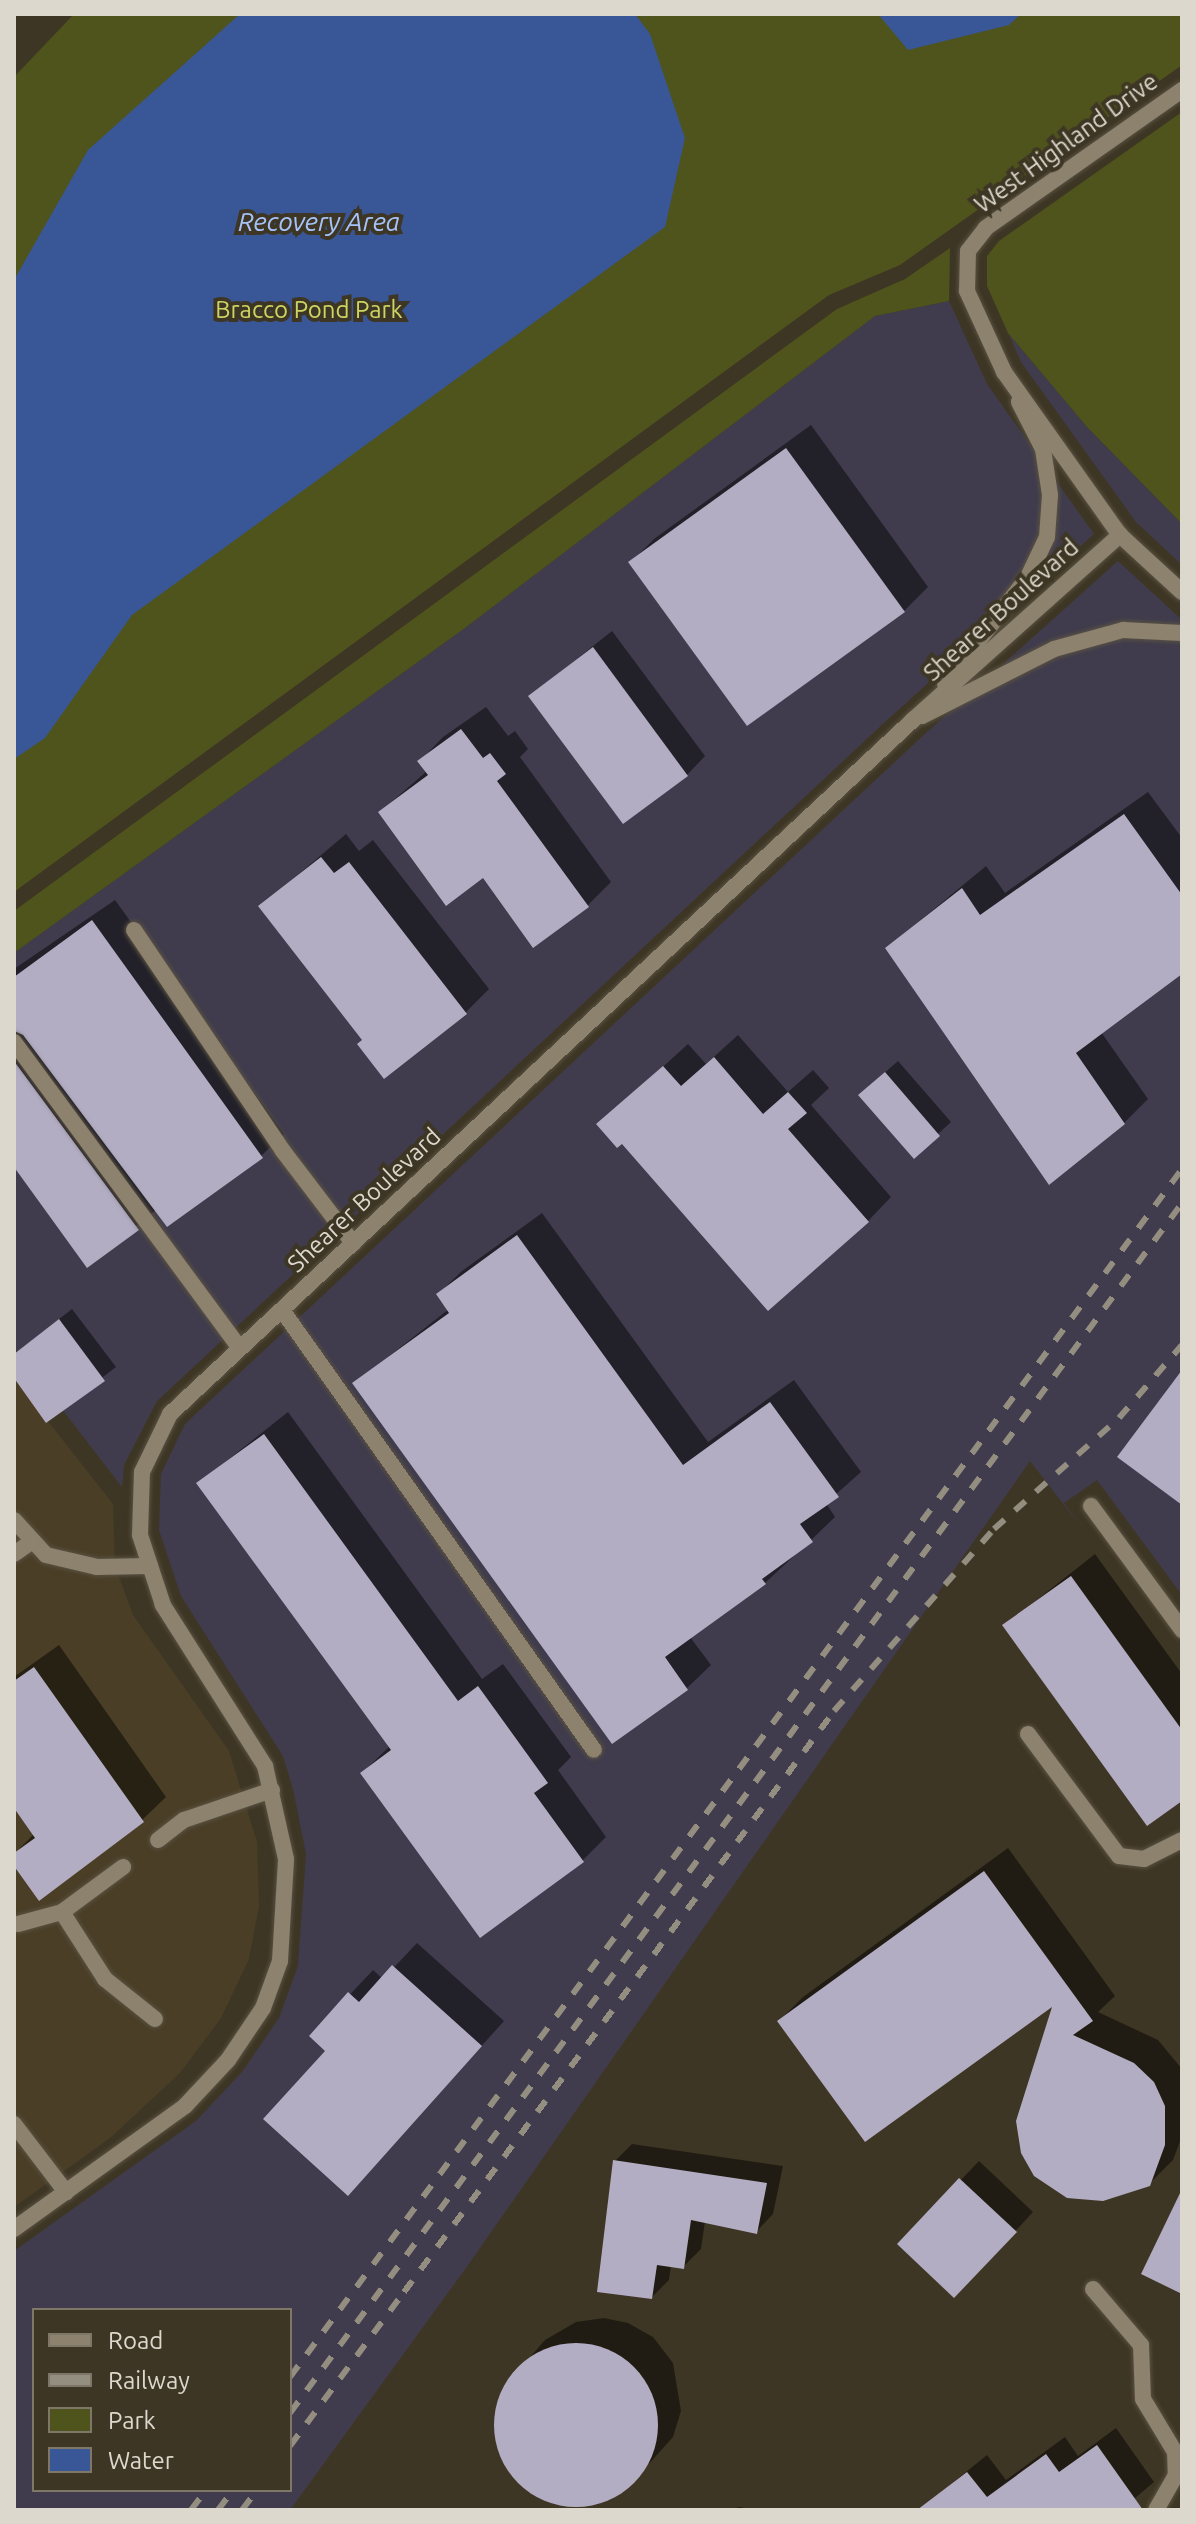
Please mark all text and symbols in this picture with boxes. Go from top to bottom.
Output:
street label: West Highland Drive [969,67,1163,219]
water label: Recovery Area [238,206,400,238]
park label: Bracco Pond Park [215,296,403,324]
street label: Shearer Boulevard [918,533,1084,687]
street label: Shearer Boulevard [282,1122,446,1278]
legend [32,2308,292,2492]
text: Road [108,2327,163,2354]
text: Railway [108,2367,190,2394]
text: Park [108,2407,156,2434]
text: Water [108,2447,174,2474]

